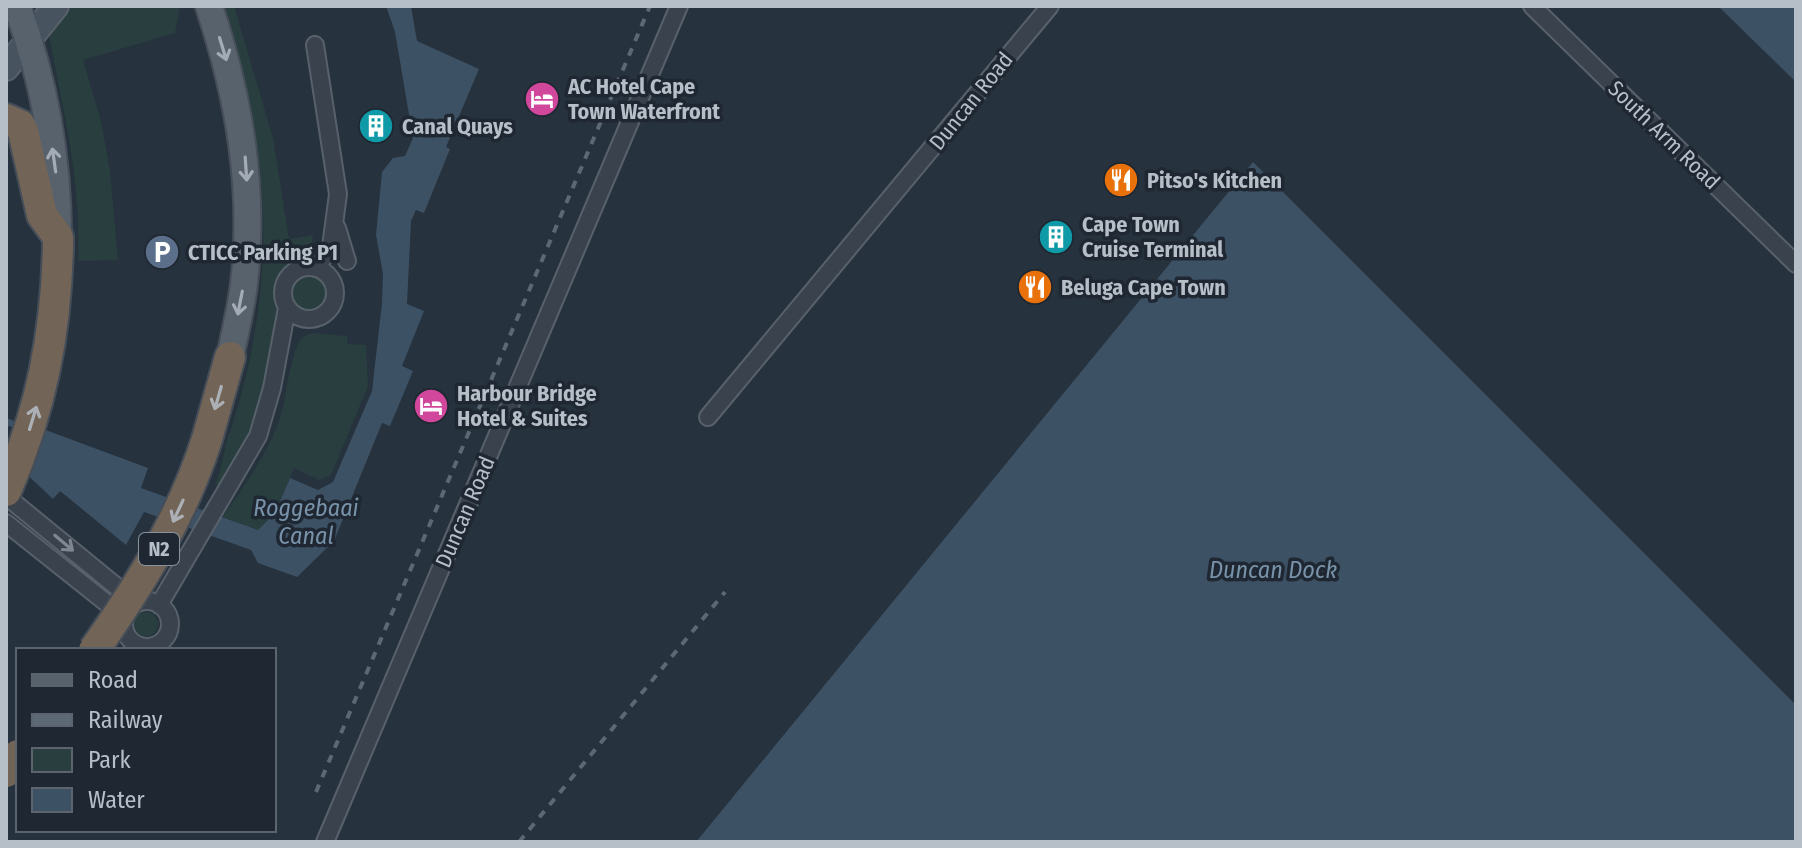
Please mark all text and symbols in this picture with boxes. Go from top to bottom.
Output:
one-way arrow [216,35,231,61]
street label: Duncan Road [923,47,1019,155]
place label: AC Hotel Cape Town Waterfront [567,73,720,125]
street label: South Arm Road [1603,75,1725,195]
hotel icon: AC Hotel Cape Town Waterfront [523,80,561,118]
building icon: Canal Quays [357,107,395,145]
place label: Canal Quays [402,113,513,140]
one-way arrow [46,147,61,173]
one-way arrow [239,155,254,182]
restaurant icon: Pitso's Kitchen [1102,161,1140,199]
place label: Pitso's Kitchen [1147,167,1282,194]
place label: Cape Town Cruise Terminal [1082,211,1224,263]
building icon: Cape Town Cruise Terminal [1037,218,1075,256]
parking icon: CTICC Parking P1 [143,233,181,271]
place label: CTICC Parking P1 [188,239,338,266]
restaurant icon: Beluga Cape Town [1016,268,1054,306]
place label: Beluga Cape Town [1061,274,1226,301]
one-way arrow [232,290,247,315]
place label: Harbour Bridge Hotel & Suites [457,380,597,432]
one-way arrow [210,384,225,410]
hotel icon: Harbour Bridge Hotel & Suites [412,387,450,425]
one-way arrow [26,406,41,432]
street label: Duncan Road [429,452,501,572]
water label: Roggebaai Canal [253,494,359,550]
one-way arrow [170,499,185,523]
road number: N2 [139,533,179,565]
one-way arrow [53,534,73,552]
water label: Duncan Dock [1209,556,1337,584]
legend [16,648,276,832]
text: Road [88,666,138,694]
text: Railway [88,706,163,734]
text: Park [88,746,131,774]
text: Water [88,786,145,814]

